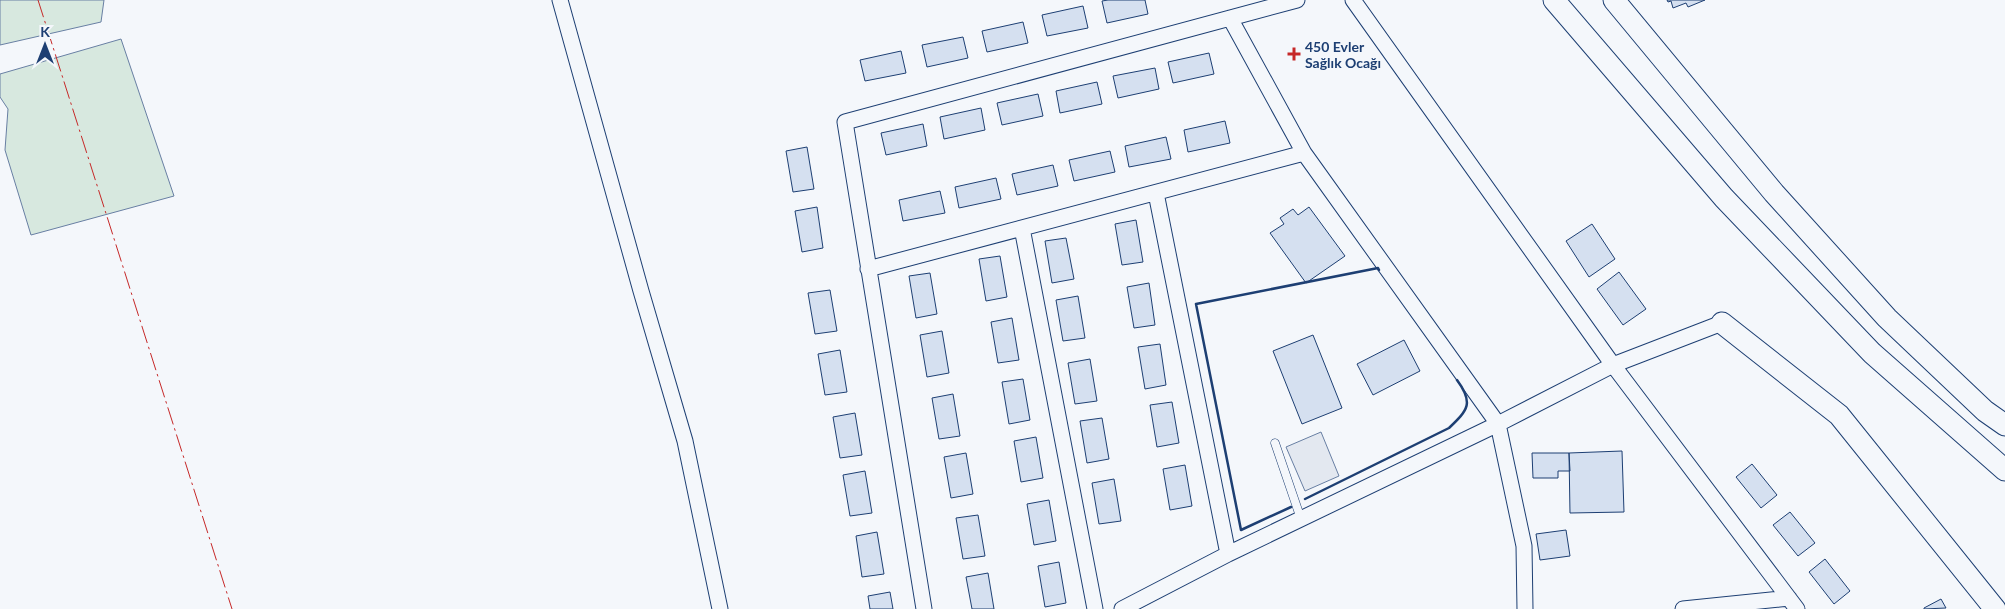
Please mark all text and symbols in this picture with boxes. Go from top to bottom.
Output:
north arrow [20,20,70,70]
text: K [40,23,50,40]
place label: 450 Evler Sağlık Ocağı [1305,38,1381,71]
marker: 450 Evler Sağlık Ocağı [1287,47,1301,61]

